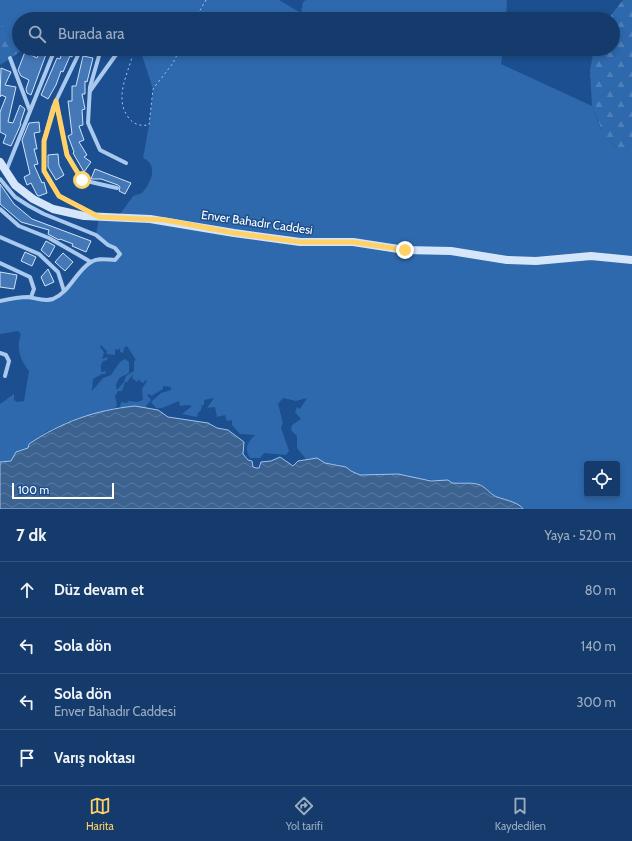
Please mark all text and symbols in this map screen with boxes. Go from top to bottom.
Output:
search box [12,12,620,56]
icon: search [26,23,48,45]
text: Burada ara [58,25,125,43]
route start [73,171,91,189]
street label: Enver Bahadır Caddesi [200,207,314,237]
route end [396,241,414,259]
map controls [584,461,620,497]
button: locate [584,461,620,497]
scale bar [12,481,114,500]
text: 100 m [18,483,49,497]
text: 7 dk [16,525,46,545]
text: Yaya · 520 m [545,527,616,543]
icon: ahead [16,579,38,601]
text: Düz devam et [54,581,144,599]
text: 80 m [585,582,616,598]
icon: left [16,635,38,657]
text: Sola dön [54,637,111,655]
text: 140 m [581,638,616,654]
text: Sola dön [54,685,111,703]
icon: left [16,691,38,713]
text: 300 m [576,694,616,710]
text: Enver Bahadır Caddesi [54,703,176,719]
icon: arrive [16,747,38,769]
text: Varış noktası [54,749,135,767]
tab: Harita [86,795,114,833]
tab: Yol tarifi [286,795,323,833]
tab: Kaydedilen [495,795,546,833]

